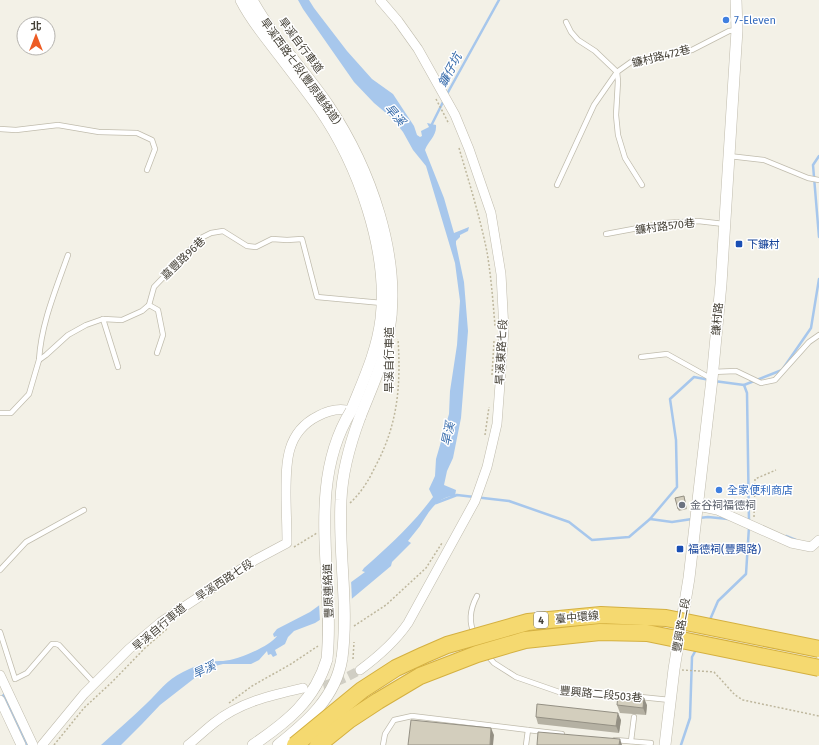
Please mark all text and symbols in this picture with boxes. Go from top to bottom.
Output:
place label: 7-Eleven [734,14,776,27]
street label: 旱溪自行車道 [276,15,326,76]
marker: 7-Eleven [721,15,731,25]
north arrow [16,16,56,56]
street label: 旱溪西路七段(豐原連絡道) [258,16,344,127]
text: 北 [31,20,42,33]
street label: 鐮村路472巷 [631,43,692,70]
water label: 鐮仔坑 [435,49,466,89]
water label: 旱溪 [382,101,409,130]
street label: 鐮村路570巷 [634,216,696,237]
street label: 嘉豐路96巷 [159,234,208,282]
place label: 下鐮村 [747,238,780,251]
marker: 下鐮村 [734,239,744,249]
street label: 鎌村路 [710,302,725,336]
street label: 旱溪東路七段 [493,319,510,385]
street label: 旱溪自行車道 [383,327,396,393]
water label: 旱溪 [439,419,458,447]
place label: 全家便利商店 [727,484,793,497]
marker: 全家便利商店 [714,485,724,495]
place label: 金谷祠福德祠 [690,499,756,512]
marker: 金谷祠福德祠 [677,500,687,510]
place label: 福德祠(豐興路) [688,543,762,556]
marker: 福德祠(豐興路) [675,544,685,554]
street label: 旱溪西路七段 [193,557,255,604]
street label: 豐原連絡道 [321,563,336,619]
street label: 豐興路二段 [670,597,693,653]
street label: 旱溪自行車道 [130,601,189,654]
street label: 臺中環線 [555,609,600,626]
road number: 4 [534,612,548,628]
water label: 旱溪 [190,658,220,682]
street label: 豐興路二段503巷 [559,684,643,705]

